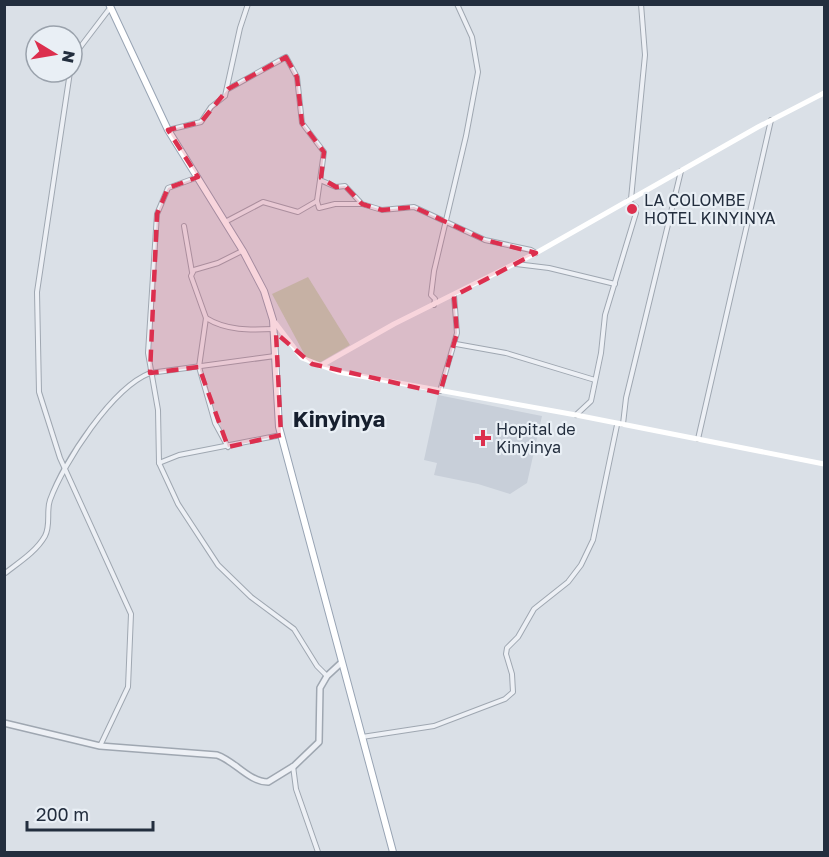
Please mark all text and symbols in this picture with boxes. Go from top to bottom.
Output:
north arrow [24,24,84,84]
text: N [58,49,80,65]
place label: LA COLOMBE HOTEL KINYINYA [644,190,776,228]
marker: LA COLOMBE HOTEL KINYINYA [625,202,639,216]
district label: Kinyinya [293,405,385,432]
place label: Hopital de Kinyinya [496,419,576,457]
marker: Hopital de Kinyinya [474,429,492,447]
scale bar [27,794,153,832]
text: 200 m [36,803,89,825]

